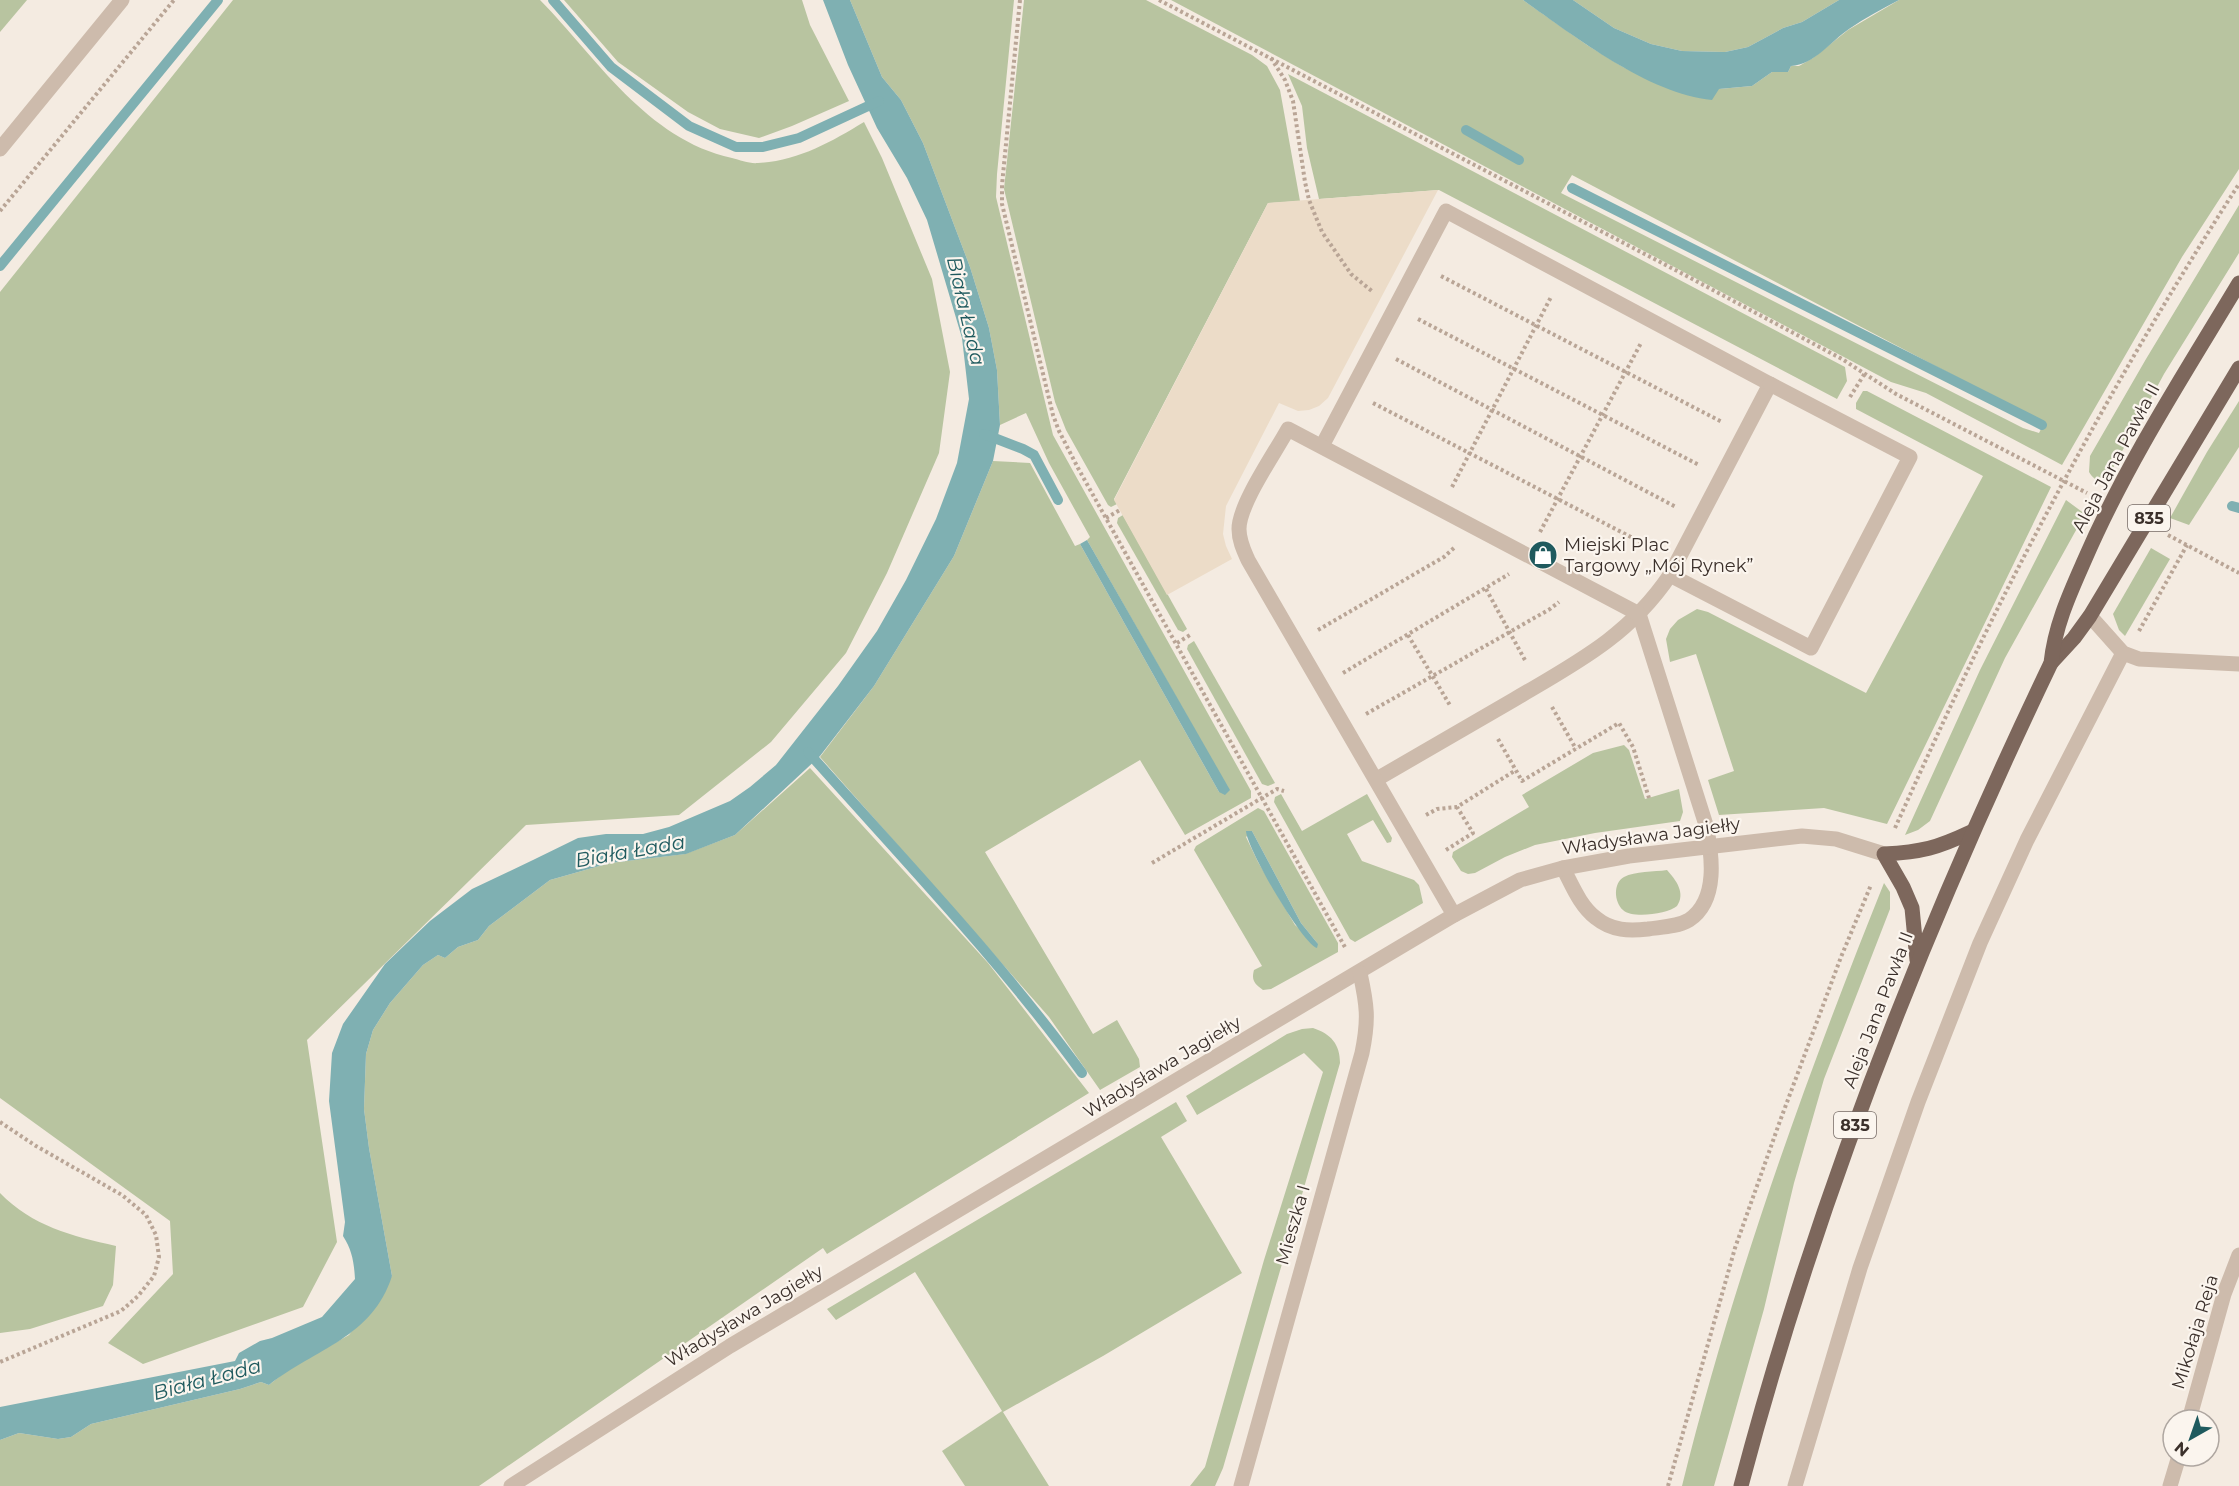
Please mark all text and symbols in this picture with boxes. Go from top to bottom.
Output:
water label: Biała Łada [942,254,990,368]
street label: Aleja Jana Pawła II [2067,380,2165,536]
road number: 835 [2128,505,2170,531]
place label: Miejski Plac Targowy „Mój Rynek” [1564,534,1753,577]
shop icon: Miejski Plac Targowy „Mój Rynek” [1527,539,1559,571]
street label: Władysława Jagiełły [1560,813,1742,859]
water label: Biała Łada [573,830,687,872]
street label: Aleja Jana Pawła II [1838,929,1918,1091]
street label: Władysława Jagiełły [1079,1011,1245,1123]
road number: 835 [1834,1112,1876,1138]
street label: Mieszka I [1271,1182,1315,1268]
street label: Władysława Jagiełły [661,1260,827,1372]
street label: Mikołaja Reja [2167,1272,2223,1392]
water label: Biała Łada [150,1353,264,1405]
north arrow [2161,1408,2221,1468]
text: N [2171,1438,2193,1461]

